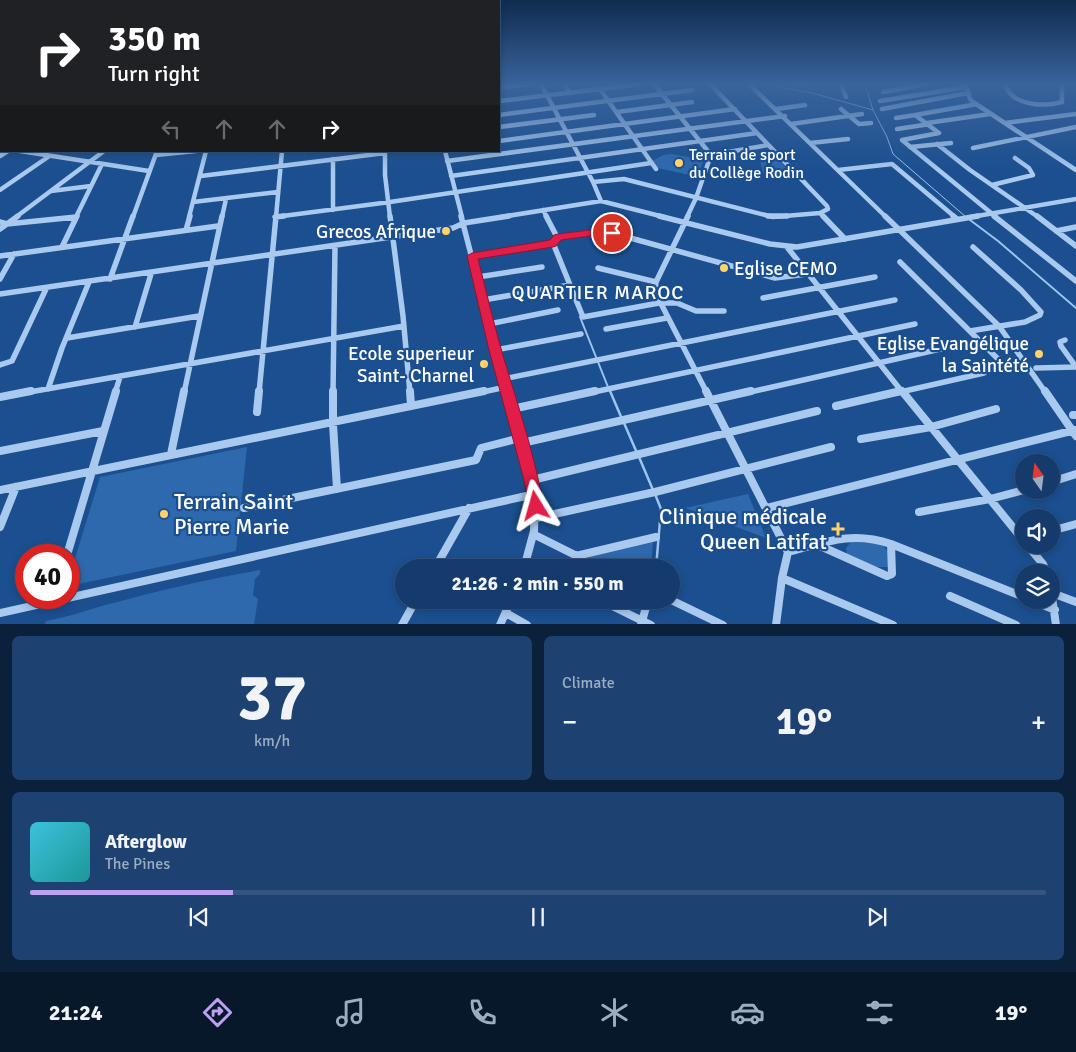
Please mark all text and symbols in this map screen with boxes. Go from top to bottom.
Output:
text: 350 m [108,17,201,60]
icon: right [25,20,90,85]
text: Turn right [108,60,200,87]
icon: left [157,115,185,143]
icon: ahead [210,115,238,143]
icon: ahead [263,115,291,143]
icon: right [316,115,344,143]
place label: Terrain de sport du Collège Rodin [689,145,804,183]
marker: Terrain de sport du Collège Rodin [673,157,685,169]
pin [591,212,633,254]
icon: arrive [598,219,626,247]
place label: Grecos Afrique [316,220,436,244]
marker: Grecos Afrique [440,225,452,237]
place label: Eglise CEMO [734,257,837,281]
marker: Eglise CEMO [718,262,730,274]
district label: QUARTIER MAROC [512,280,684,305]
place label: Eglise Evangélique la Saintété [877,332,1029,378]
place label: Ecole superieur Saint- Charnel [348,342,474,388]
marker: Eglise Evangélique la Saintété [1033,348,1045,360]
marker: Ecole superieur Saint- Charnel [478,358,490,370]
north arrow [1015,454,1060,499]
map controls [1015,454,1060,609]
position arrow [509,479,561,531]
place label: Terrain Saint Pierre Marie [174,488,293,540]
place label: Clinique médicale Queen Latifat [659,503,827,555]
marker: Terrain Saint Pierre Marie [158,508,170,520]
button: sound [1015,509,1060,554]
marker: Clinique médicale Queen Latifat [831,522,845,536]
speed limit sign: 40 [15,544,80,609]
button: layers [1015,564,1060,609]
text: 21:26 · 2 min · 550 m [451,572,624,596]
text: 37 [237,658,307,738]
text: Climate [562,673,615,693]
text: 19° [776,698,832,745]
text: − [562,705,577,739]
text: + [1031,705,1046,739]
text: km/h [254,731,290,751]
text: Afterglow [105,830,187,854]
text: The Pines [105,854,170,874]
icon: previous [185,903,213,931]
icon: pause [524,903,552,931]
icon: next [863,903,891,931]
icon: directions [200,995,235,1030]
icon: music [333,995,368,1030]
icon: phone [465,995,500,1030]
icon: climate [597,995,632,1030]
icon: car [730,995,765,1030]
icon: filters [862,995,897,1030]
text: 21:24 [49,999,103,1026]
text: 19° [995,999,1027,1026]

